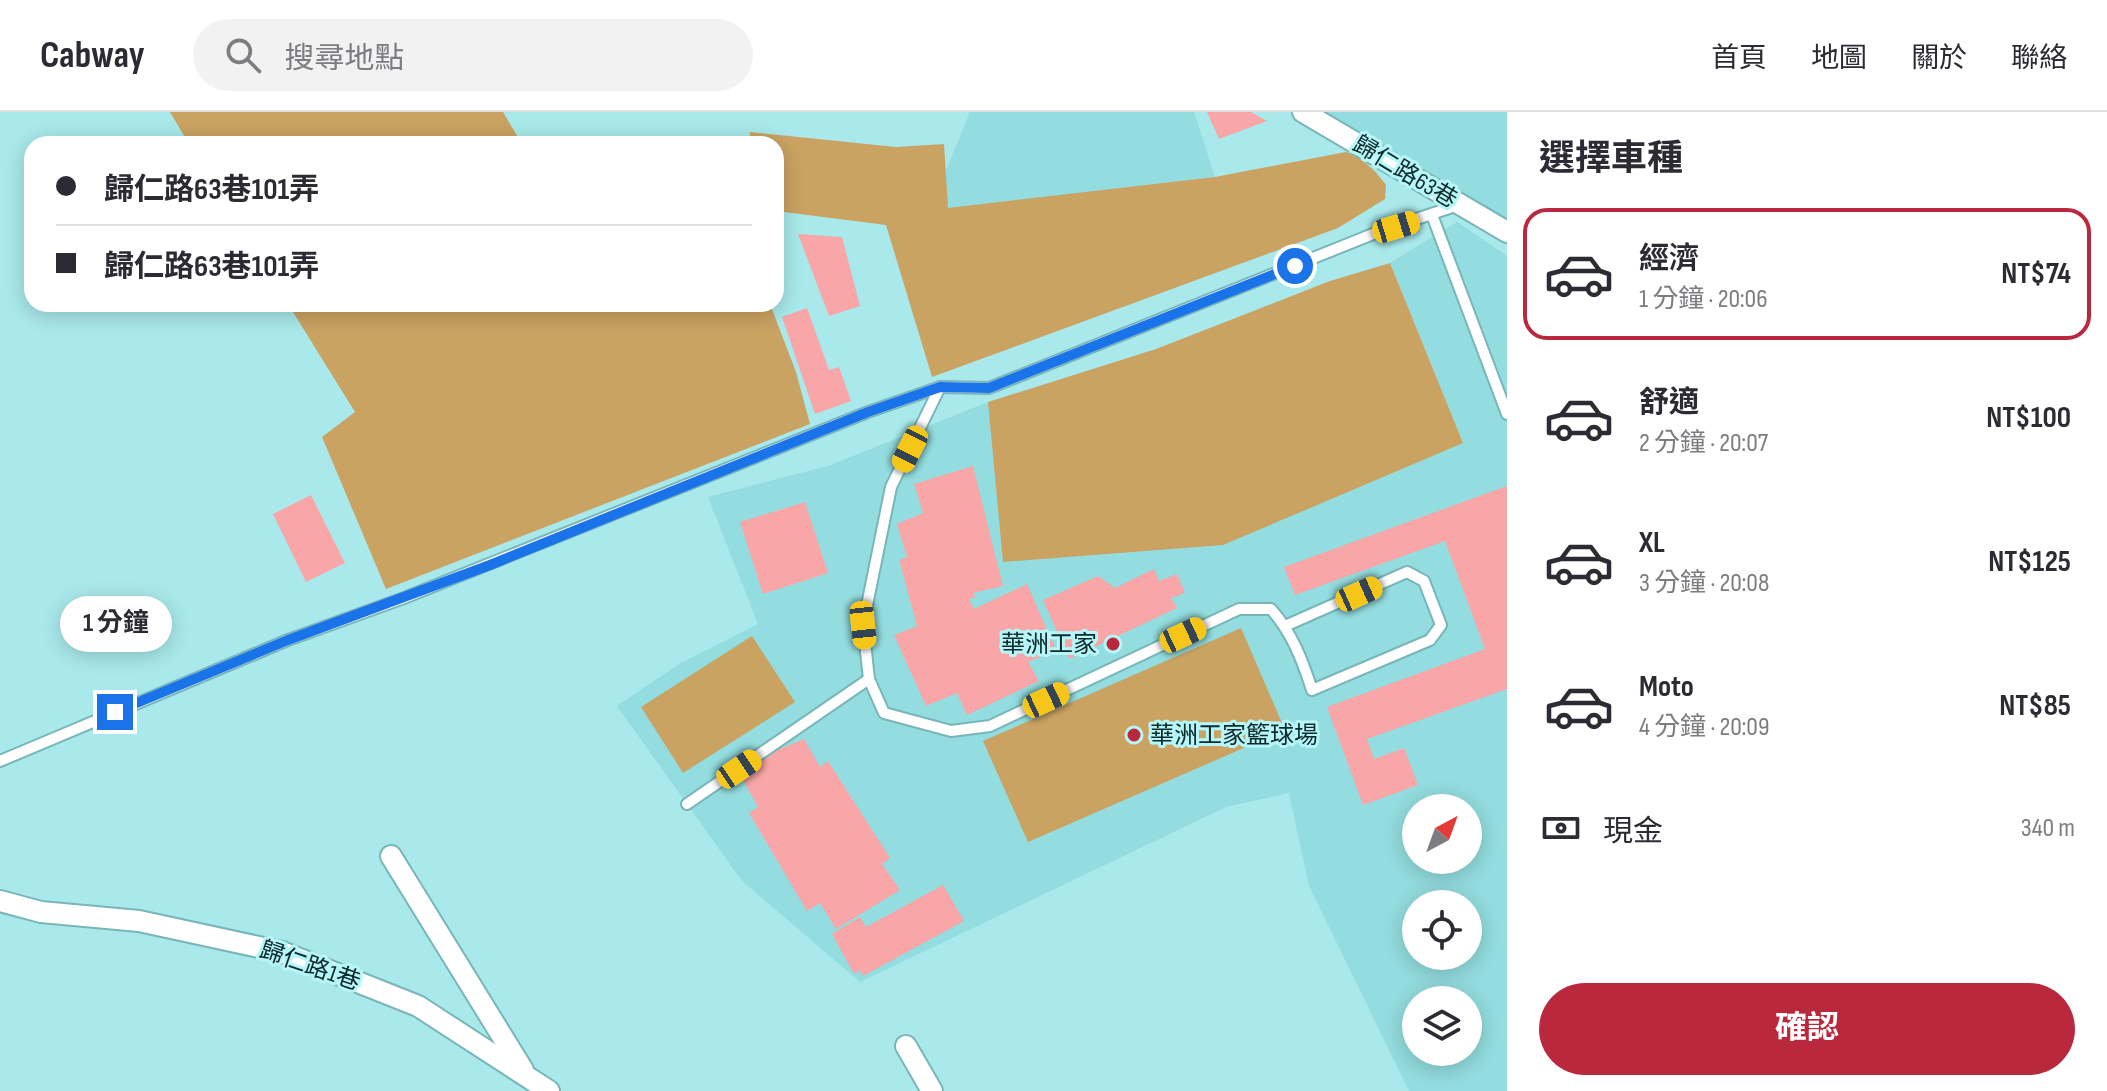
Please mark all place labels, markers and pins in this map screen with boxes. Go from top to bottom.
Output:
place label: 華洲工家 [1001,630,1097,659]
marker: 華洲工家 [1104,635,1122,653]
place label: 華洲工家籃球場 [1150,721,1318,750]
marker: 華洲工家籃球場 [1125,726,1143,744]

